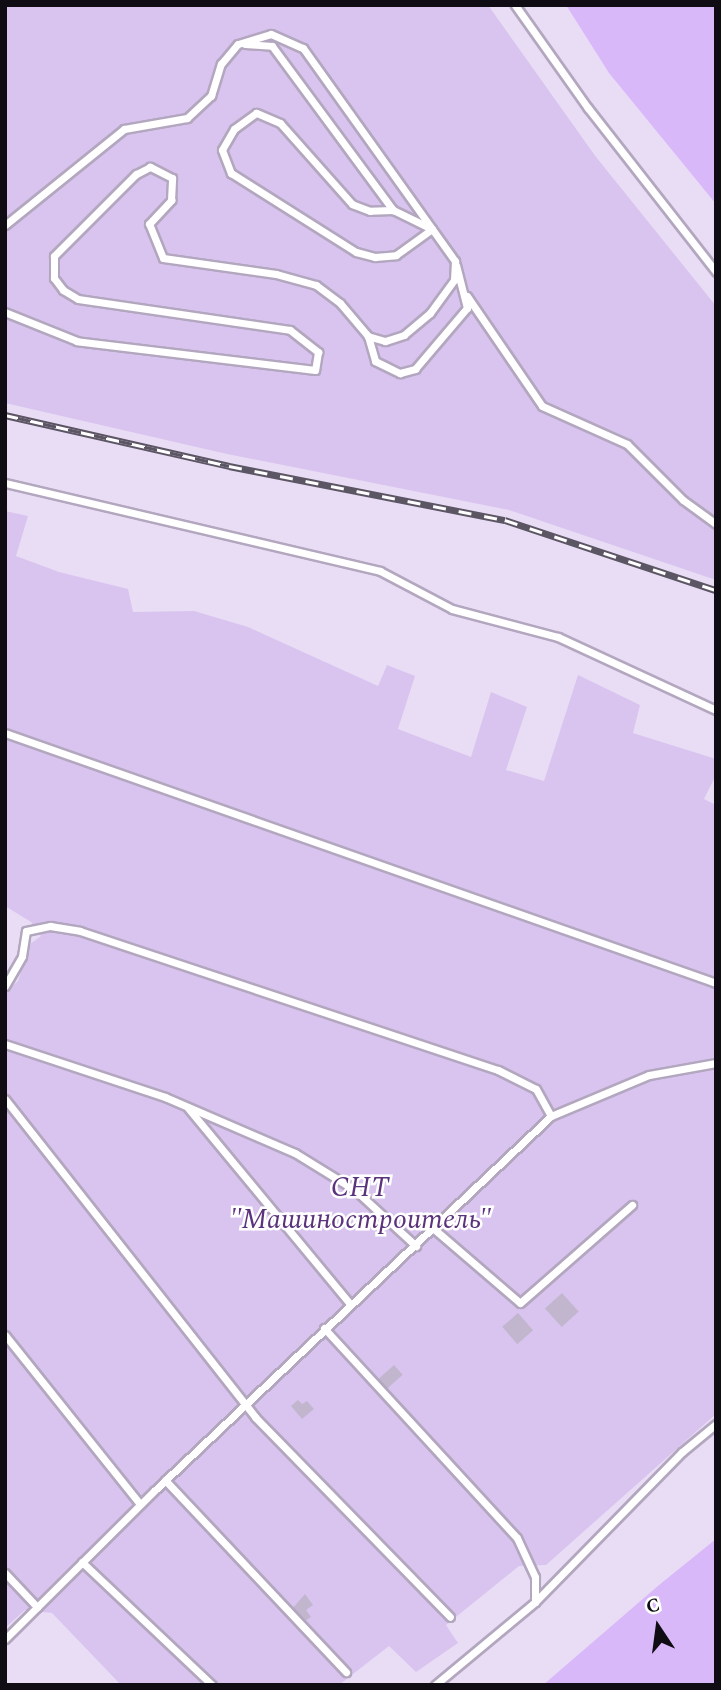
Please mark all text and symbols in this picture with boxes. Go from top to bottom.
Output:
park label: СНТ "Машиностроитель" [229,1171,491,1237]
text: С [643,1590,663,1622]
north arrow [623,1592,693,1662]

